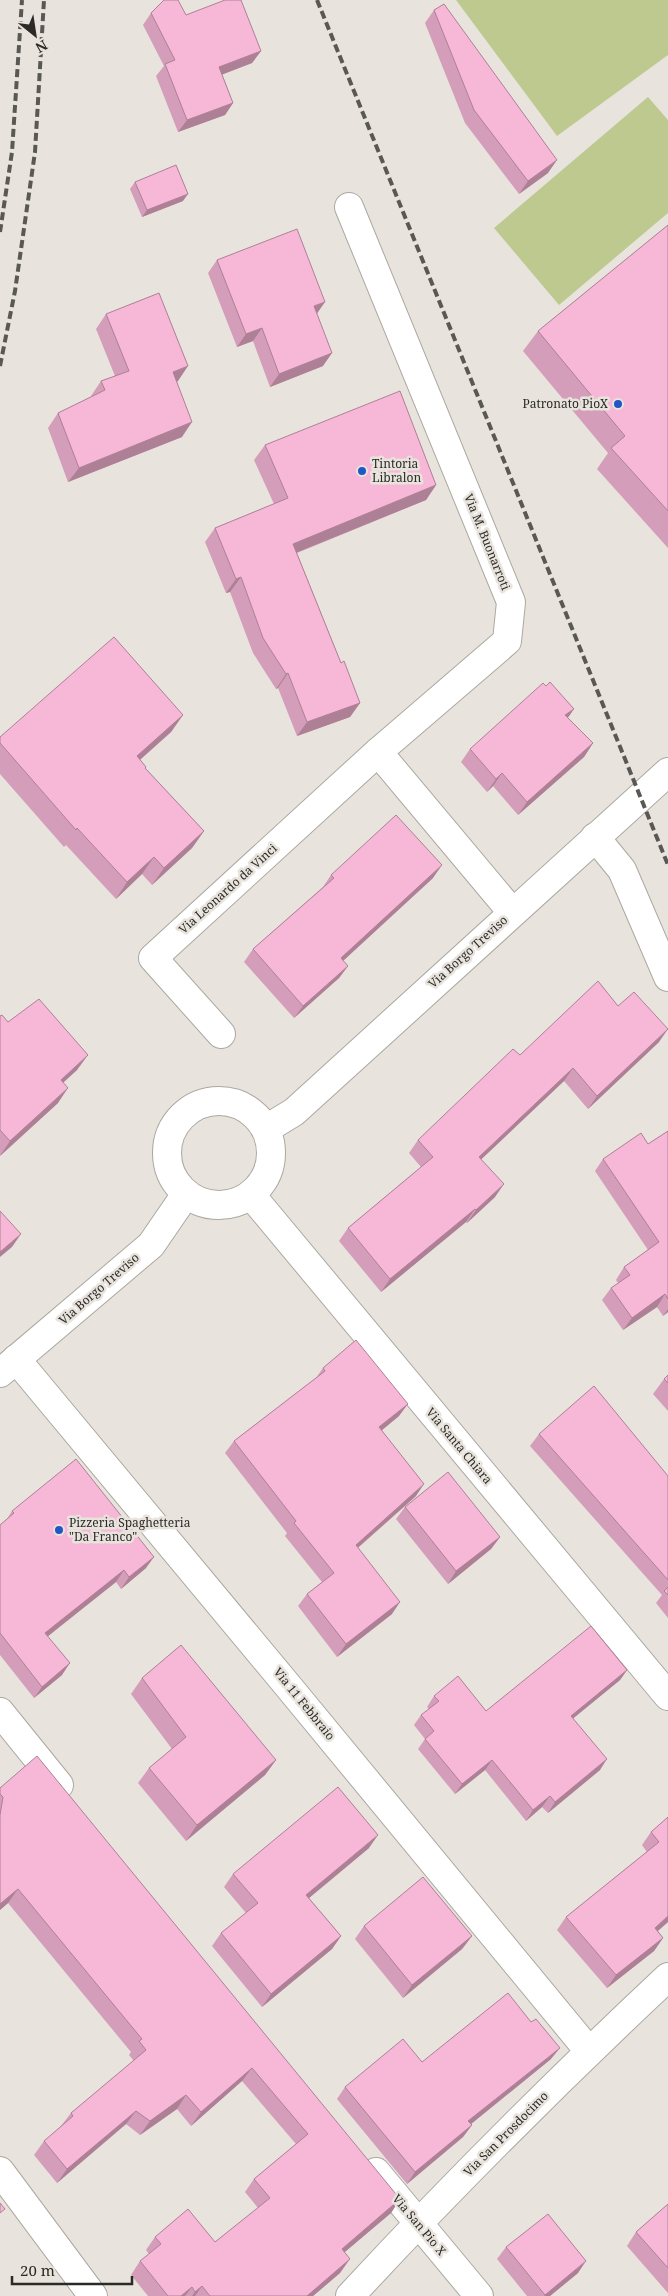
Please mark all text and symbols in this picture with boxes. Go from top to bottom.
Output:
north arrow [10,10,60,60]
text: N [32,36,51,58]
place label: Patronato PioX [522,395,608,412]
marker: Patronato PioX [612,398,624,410]
place label: Tintoria Libralon [372,455,421,486]
marker: Tintoria Libralon [356,465,368,477]
street label: Via M. Buonarroti [460,491,515,593]
street label: Via Leonardo da Vinci [175,840,281,937]
street label: Via Borgo Treviso [424,911,511,992]
street label: Via Borgo Treviso [55,1249,143,1328]
street label: Via Santa Chiara [422,1404,496,1488]
place label: Pizzeria Spaghetteria "Da Franco" [69,1514,191,1545]
marker: Pizzeria Spaghetteria "Da Franco" [53,1524,65,1536]
street label: Via 11 Febbraio [270,1664,339,1744]
street label: Via San Prosdocimo [460,2087,552,2180]
street label: Via San Pio X [389,2190,450,2259]
scale bar [12,2254,132,2286]
text: 20 m [20,2260,55,2280]

